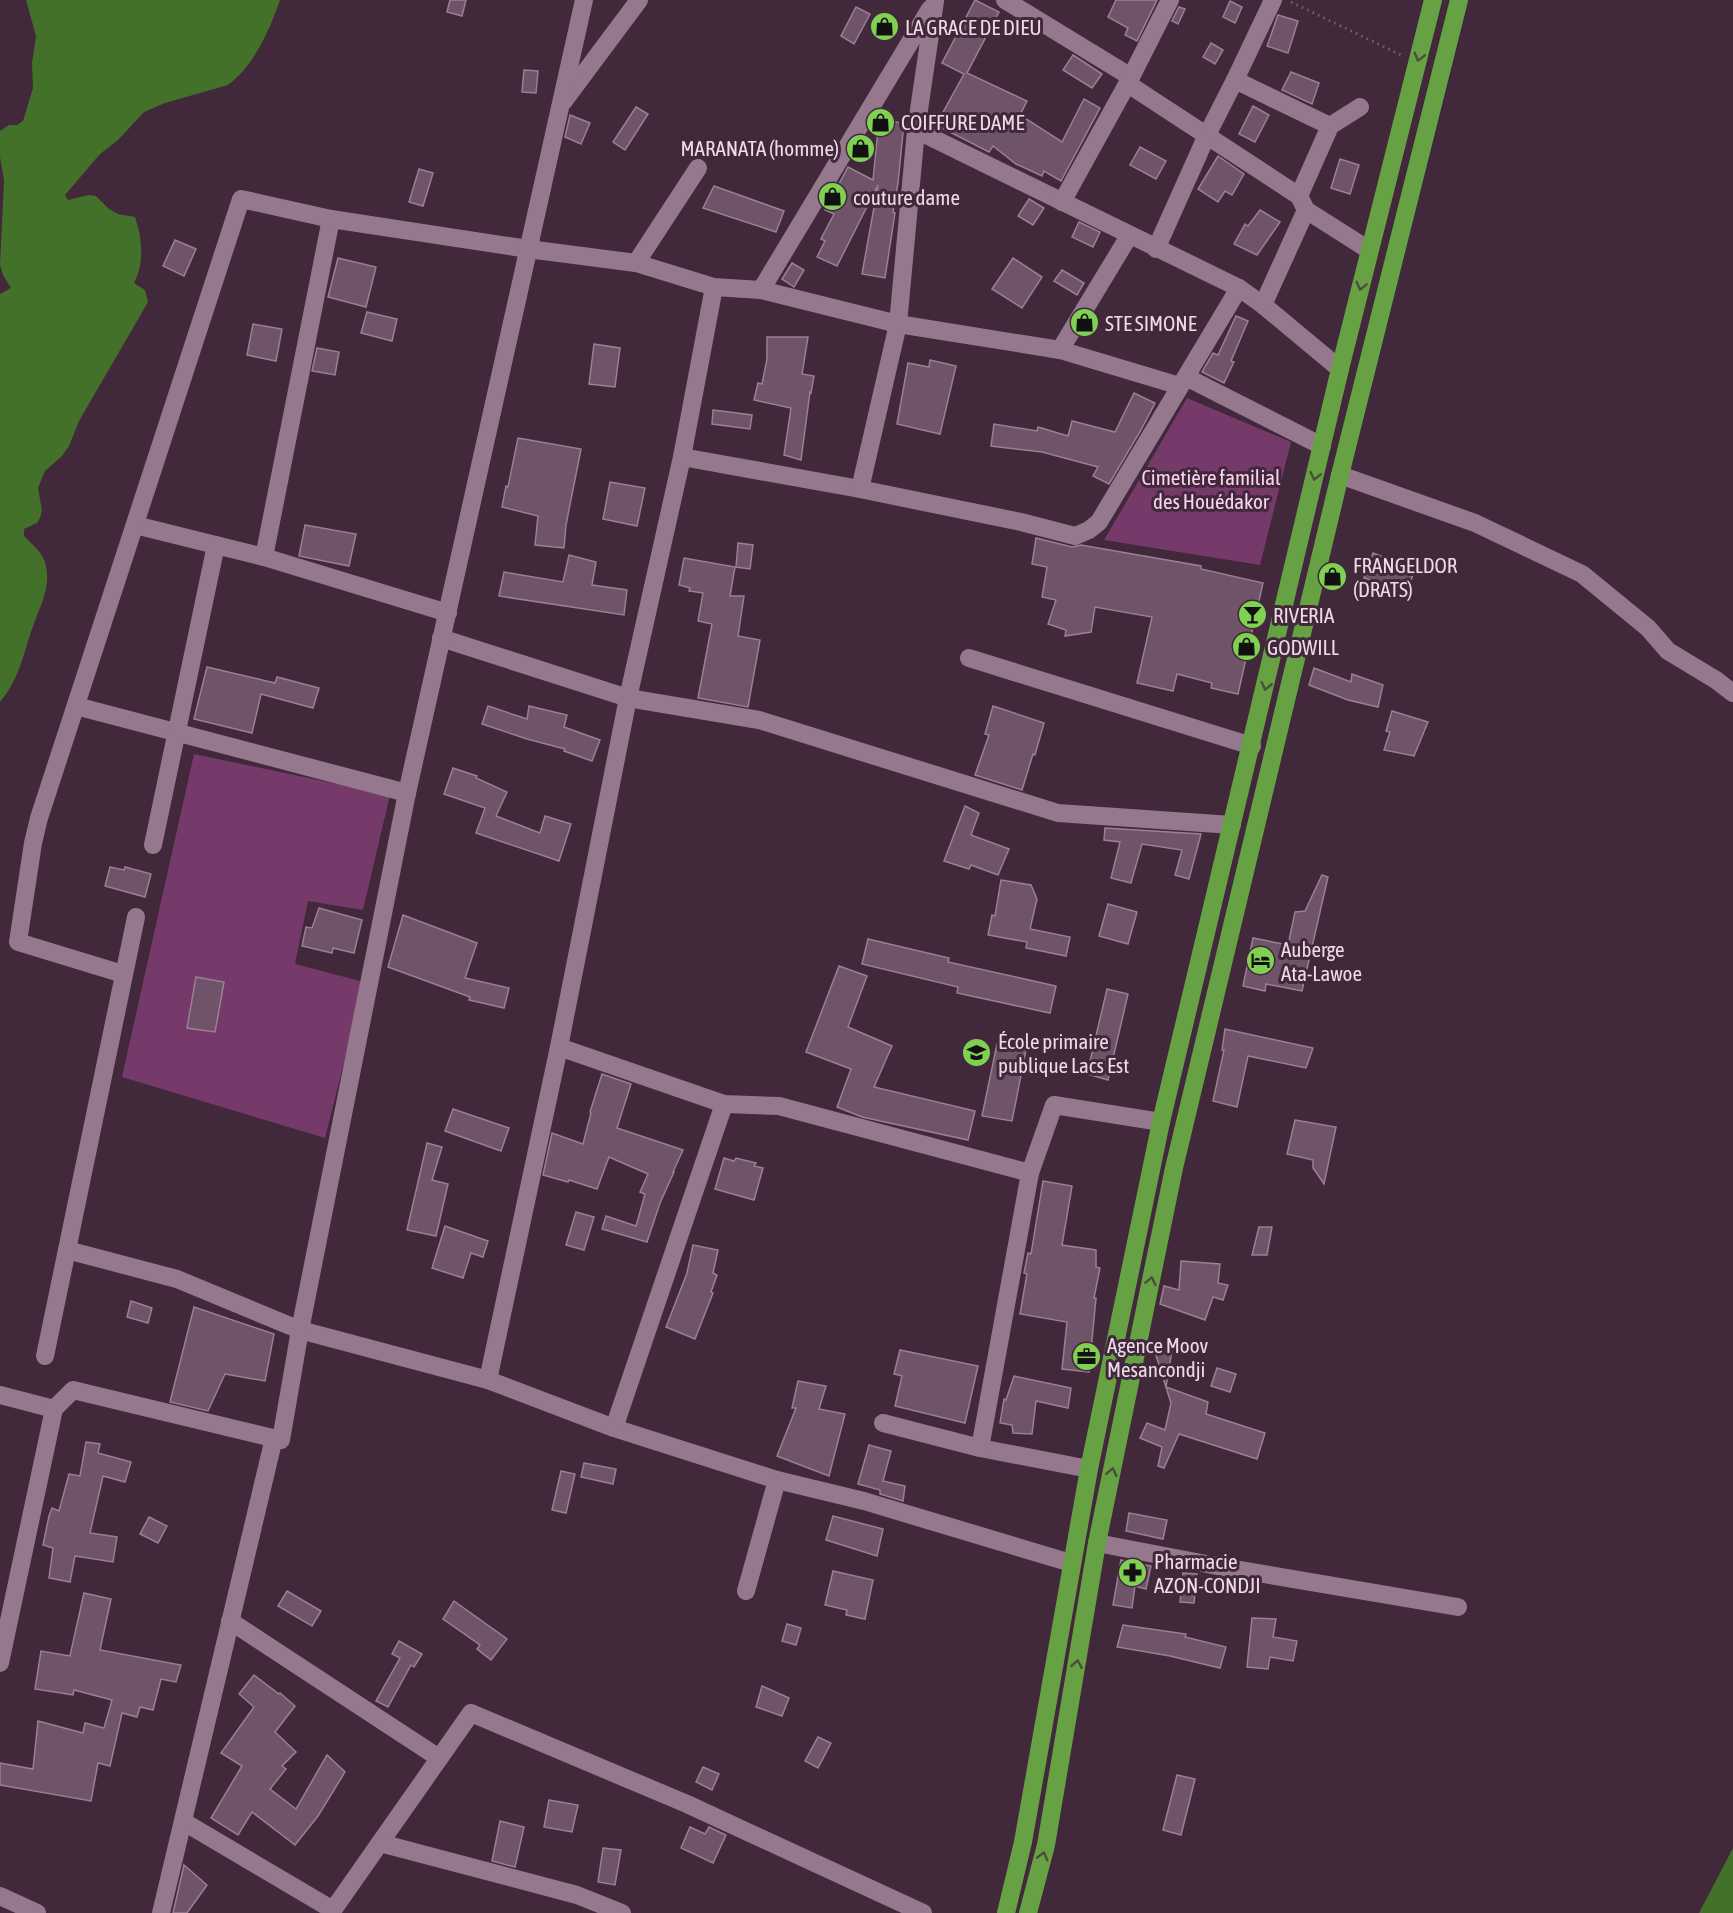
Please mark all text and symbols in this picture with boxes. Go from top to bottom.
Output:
shop icon: LA GRACE DE DIEU [868,11,900,43]
place label: LA GRACE DE DIEU [905,15,1042,39]
one-way arrow [1414,52,1427,62]
shop icon: COIFFURE DAME [864,106,896,138]
place label: COIFFURE DAME [901,110,1024,134]
shop icon: MARANATA (homme) [844,132,876,164]
place label: MARANATA (homme) [681,136,839,160]
shop icon: couture dame [816,181,848,213]
place label: couture dame [853,185,960,209]
one-way arrow [1355,281,1368,291]
shop icon: STE SIMONE [1068,307,1100,339]
place label: STE SIMONE [1105,311,1197,335]
park label: Cimetière familial des Houédakor [1141,465,1281,513]
one-way arrow [1309,471,1322,481]
place label: FRANGELDOR (DRATS) [1353,553,1458,601]
shop icon: FRANGELDOR (DRATS) [1316,561,1348,593]
bar icon: RIVERIA [1236,599,1268,631]
place label: RIVERIA [1273,603,1335,627]
shop icon: GODWILL [1230,631,1262,663]
place label: GODWILL [1267,635,1339,659]
one-way arrow [1260,681,1273,691]
place label: Auberge Ata-Lawoe [1281,937,1362,985]
hotel icon: Auberge Ata-Lawoe [1244,945,1276,977]
place label: École primaire publique Lacs Est [998,1029,1129,1077]
school or university icon: École primaire publique Lacs Est [961,1037,993,1069]
one-way arrow [1144,1277,1157,1287]
place label: Agence Moov Mesancondji [1107,1333,1208,1381]
office icon: Agence Moov Mesancondji [1070,1341,1102,1373]
one-way arrow [1105,1468,1118,1478]
place label: Pharmacie AZON-CONDJI [1154,1549,1261,1597]
pharmacy icon: Pharmacie AZON-CONDJI [1117,1557,1149,1589]
one-way arrow [1070,1660,1082,1669]
one-way arrow [1036,1851,1048,1862]

